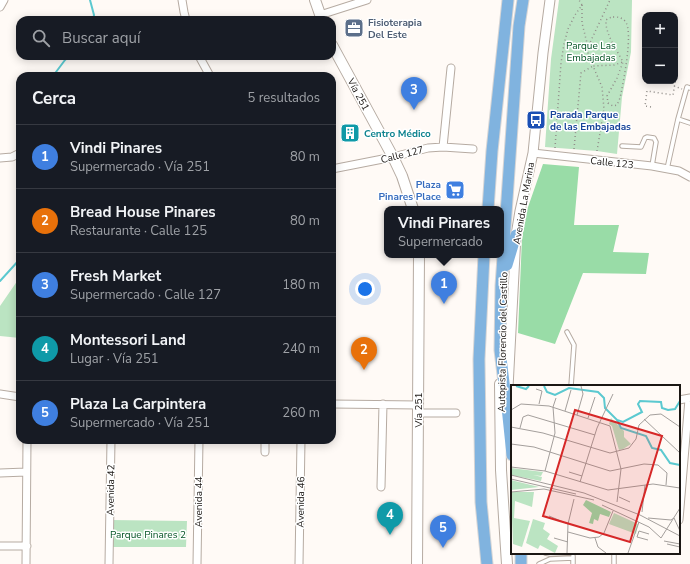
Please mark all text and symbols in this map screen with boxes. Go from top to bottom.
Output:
map controls [642,12,678,84]
button: + [642,12,678,48]
search box [16,16,336,60]
place label: Fisioterapia Del Este [368,16,422,42]
office icon: Fisioterapia Del Este [343,17,365,39]
icon: search [30,27,52,49]
text: Buscar aquí [62,28,140,48]
park label: Parque Las Embajadas [566,39,616,65]
button: − [642,48,678,84]
street label: Vía 251 [343,75,373,113]
pin: 3 [401,77,427,110]
text: Cerca [32,87,76,110]
text: 5 resultados [248,89,320,107]
place label: Parada Parque de las Embajadas [550,108,631,134]
bus stop icon: Parada Parque de las Embajadas [525,109,547,131]
building icon: Centro Médico [339,122,361,144]
place label: Centro Médico [364,127,431,141]
text: Vindi Pinares [70,138,162,158]
street label: Calle 127 [379,143,425,167]
text: 1 [41,148,49,166]
text: 80 m [290,148,320,166]
street label: Calle 123 [589,154,634,172]
text: Supermercado · Vía 251 [70,158,210,176]
street label: Avenida La Marina [510,161,538,245]
place label: Plaza Pinares Place [379,178,442,204]
supermarket icon: Plaza Pinares Place [444,179,466,201]
text: Bread House Pinares [70,202,216,222]
popup [384,206,504,258]
text: 2 [41,212,49,230]
text: 80 m [290,212,320,230]
text: Vindi Pinares [398,213,490,233]
text: Restaurante · Calle 125 [70,222,207,240]
text: Supermercado [398,233,483,251]
text: Fresh Market [70,266,161,286]
pin: 1 [431,271,457,304]
street label: Autopista Florencio del Castillo [495,271,511,412]
text: 3 [41,276,49,294]
text: 180 m [282,276,320,294]
your location [355,279,375,299]
text: Supermercado · Calle 127 [70,286,221,304]
text: Montessori Land [70,330,186,350]
pin: 2 [351,337,377,370]
text: 4 [41,340,49,358]
text: 240 m [282,340,320,358]
text: Lugar · Vía 251 [70,350,159,368]
inset map [511,385,680,554]
street label: Vía 251 [412,392,426,429]
text: Plaza La Carpintera [70,394,206,414]
text: 5 [41,404,49,422]
text: 260 m [282,404,320,422]
text: Supermercado · Vía 251 [70,414,210,432]
street label: Avenida 42 [104,464,118,516]
street label: Avenida 44 [192,476,206,528]
street label: Avenida 46 [294,476,308,528]
pin: 4 [377,502,403,535]
pin: 5 [430,515,456,548]
park label: Parque Pinares 2 [110,528,186,542]

